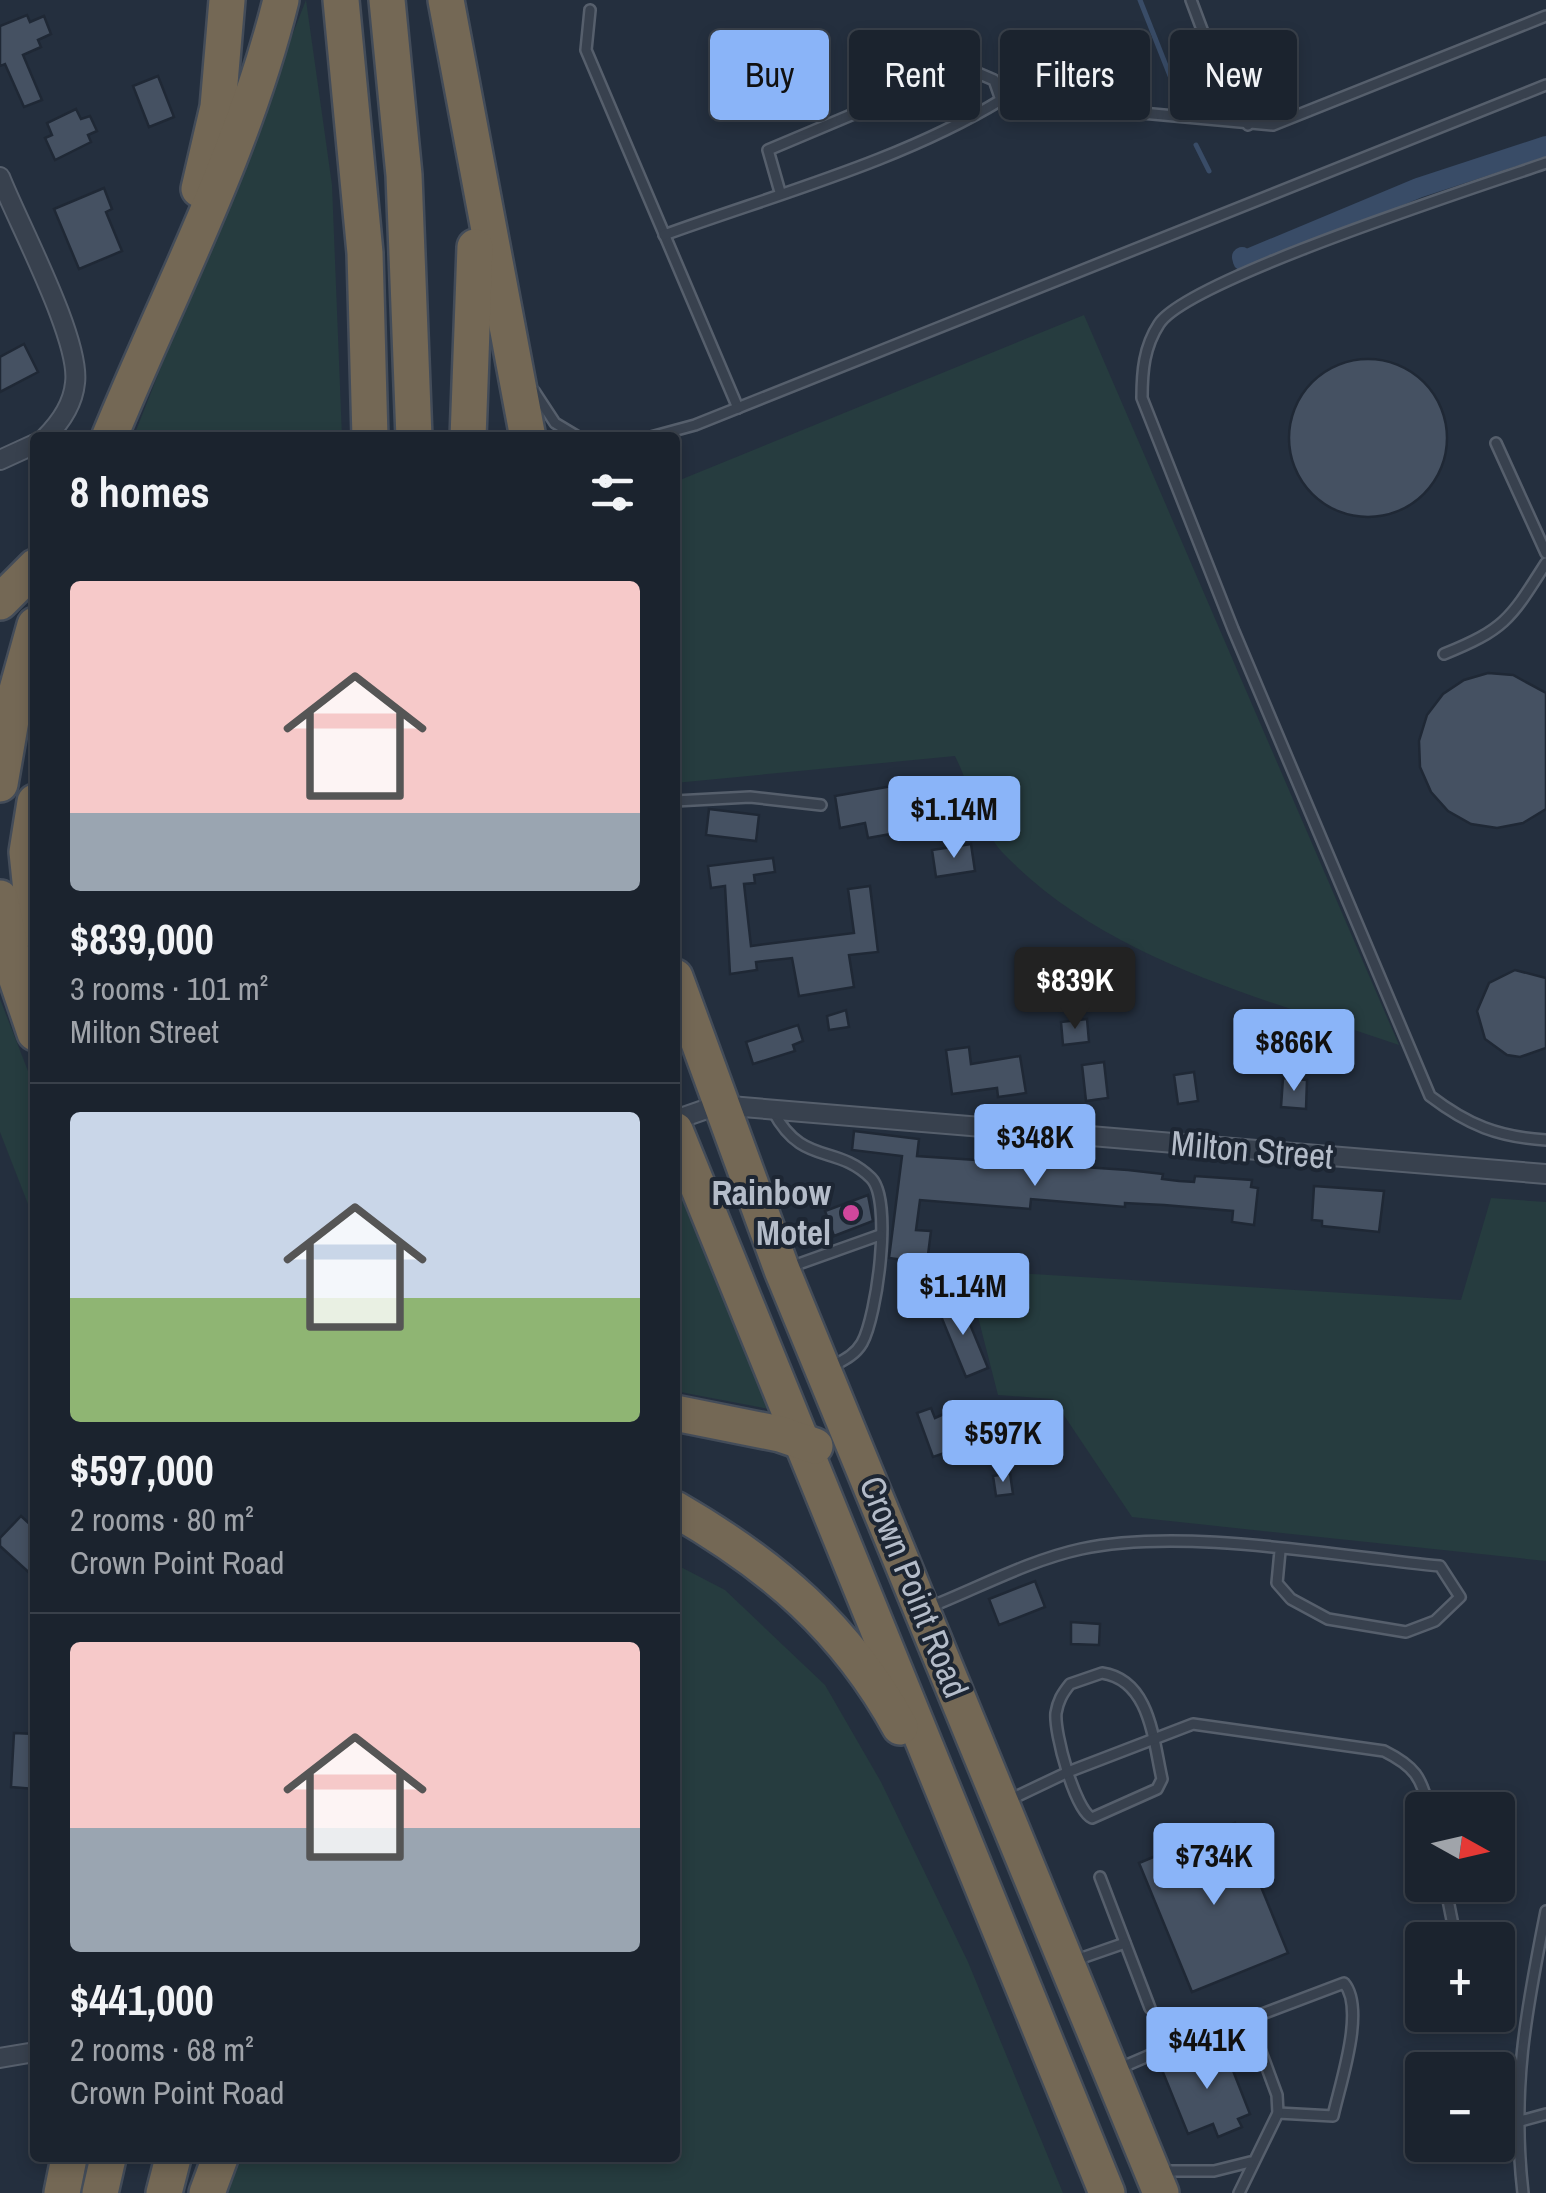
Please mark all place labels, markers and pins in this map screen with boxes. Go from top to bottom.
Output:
pin: $1.14M [873,776,1035,861]
pin: $839K [1005,947,1145,1032]
pin: $866K [1224,1009,1364,1094]
pin: $348K [965,1104,1105,1189]
place label: Rainbow Motel [711,1169,832,1256]
marker: Rainbow Motel [840,1202,862,1224]
pin: $1.14M [882,1253,1044,1338]
pin: $597K [933,1400,1073,1485]
pin: $734K [1144,1823,1284,1908]
pin: $441K [1137,2007,1277,2092]

